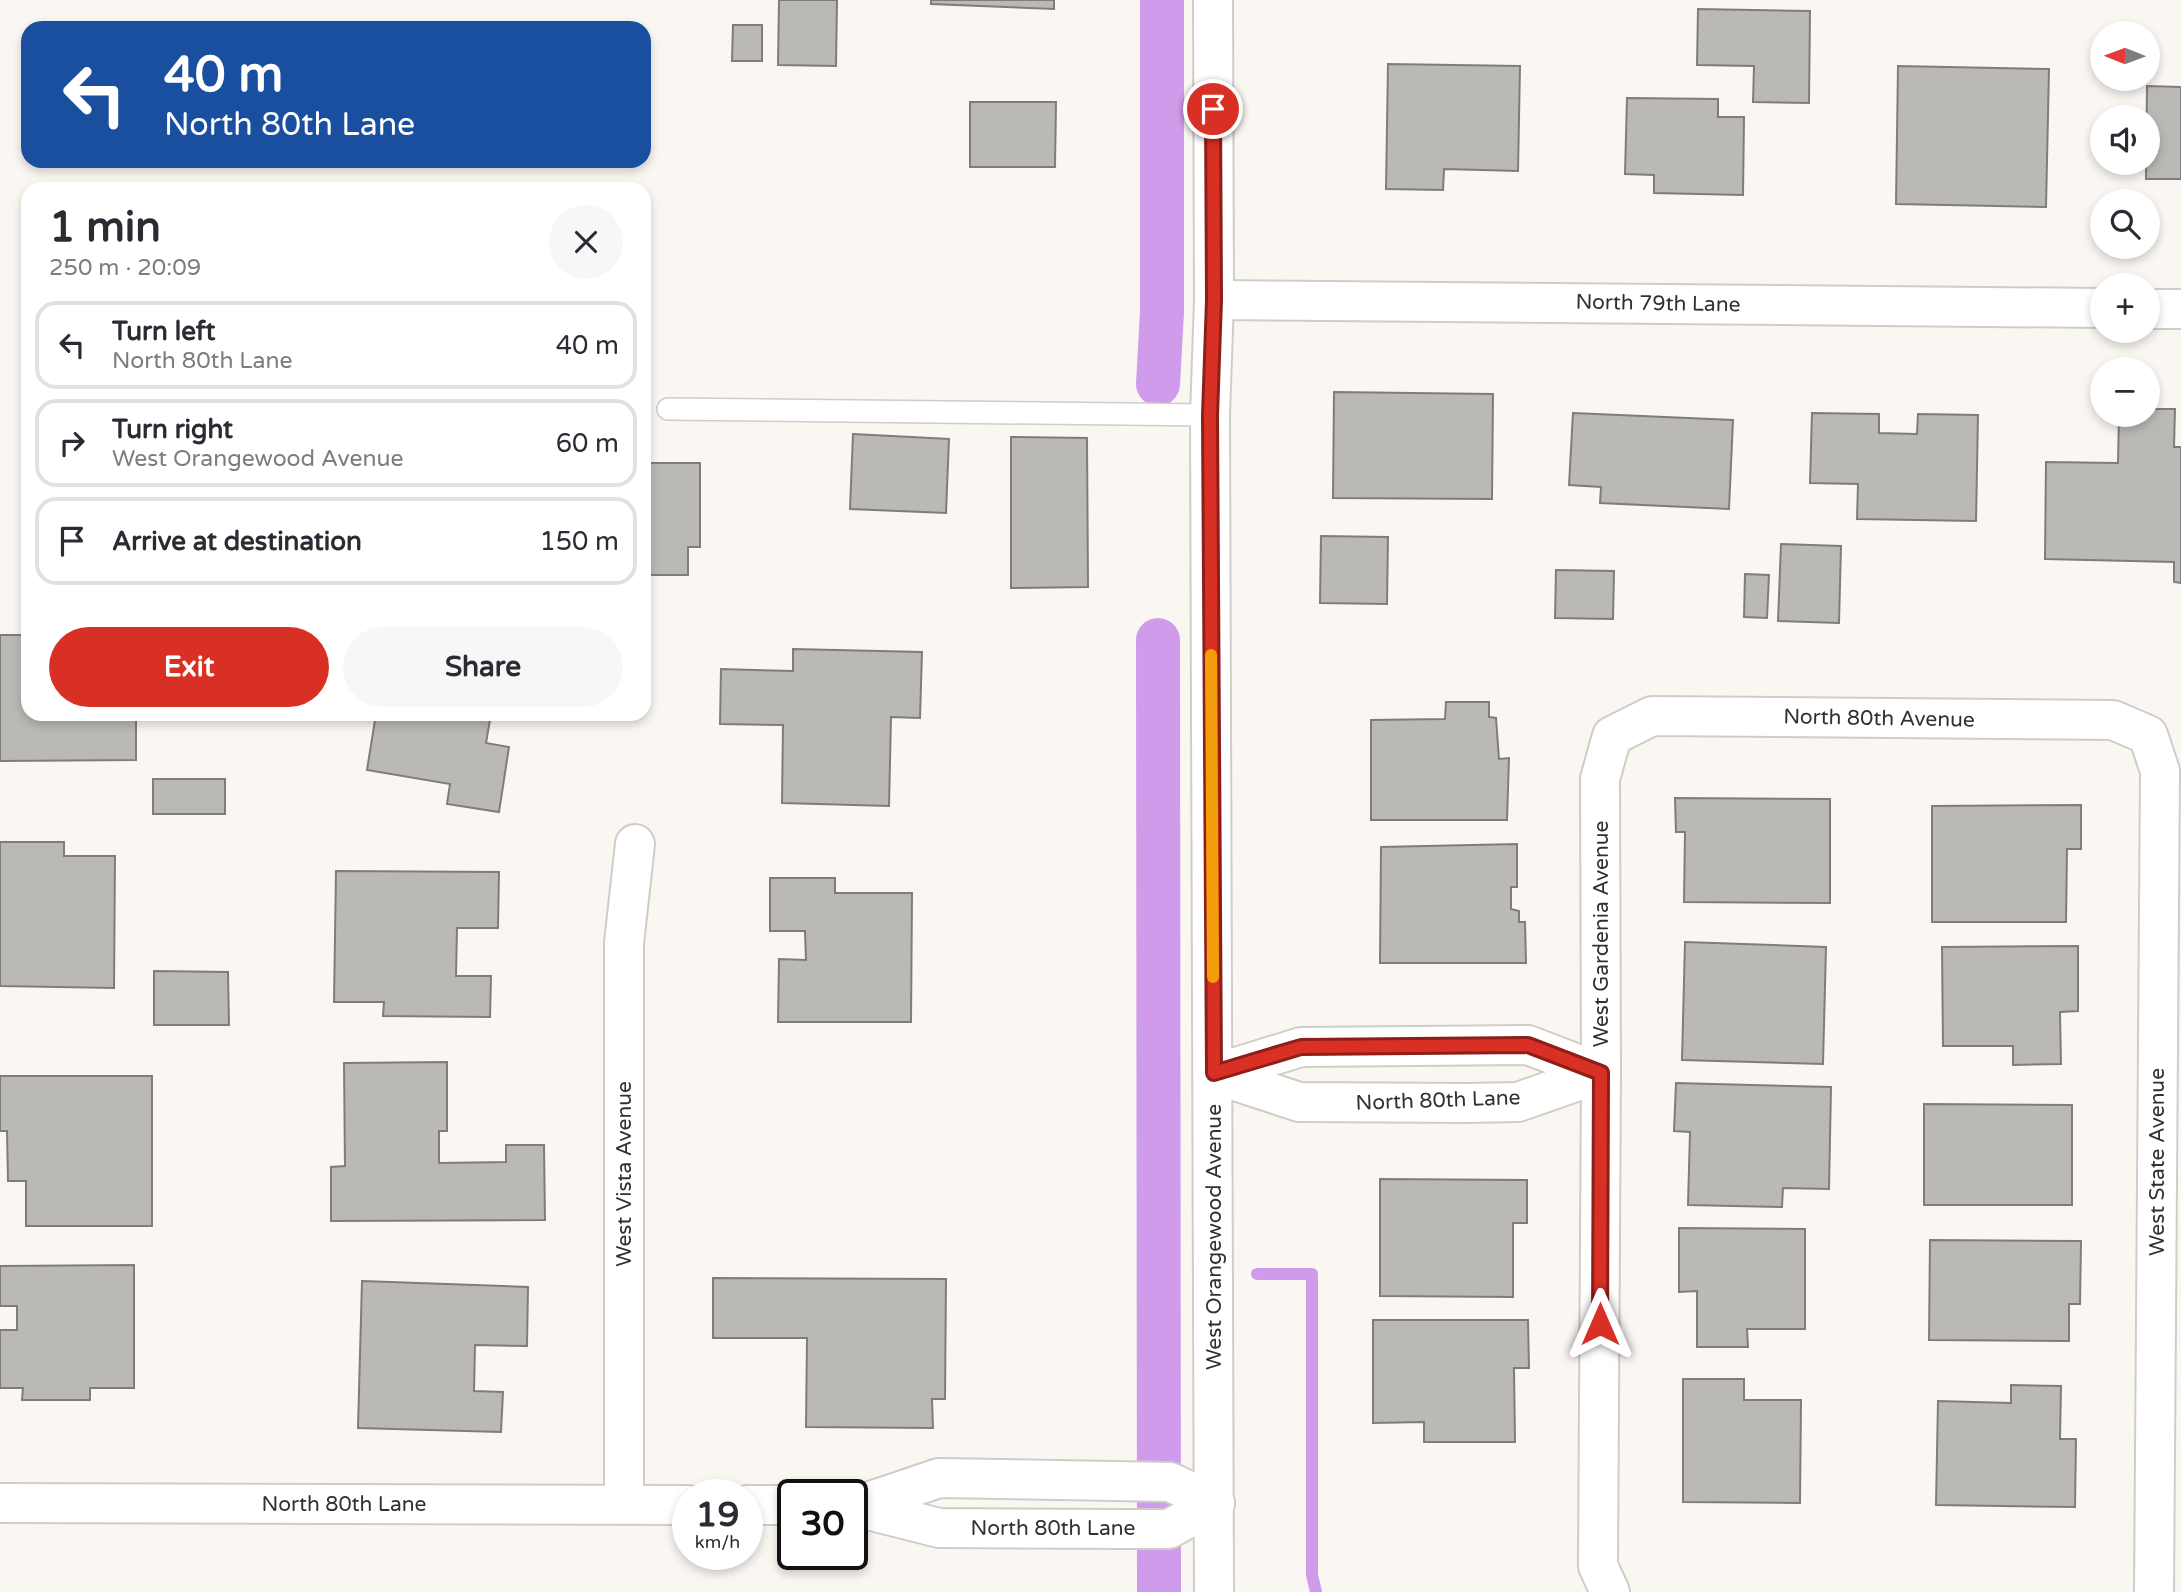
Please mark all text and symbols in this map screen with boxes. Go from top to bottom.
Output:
north arrow [2090,21,2160,91]
map controls [2090,21,2160,427]
text: 40 m [164,46,283,105]
icon: left [49,49,140,140]
pin [1183,79,1243,139]
icon: arrive [1194,90,1232,128]
button: sound [2090,105,2160,175]
text: North 80th Lane [164,106,415,144]
button: search [2090,189,2160,259]
text: 1 min [49,202,161,253]
button: close [549,205,623,279]
text: 250 m · 20:09 [49,254,201,282]
button: + [2090,273,2160,343]
street label: North 79th Lane [1575,290,1741,317]
text: Turn left [112,316,215,347]
icon: left [53,326,91,364]
text: 40 m [556,330,619,361]
text: North 80th Lane [112,347,293,375]
button: − [2090,357,2160,427]
text: Turn right [112,414,233,445]
icon: right [53,424,91,462]
text: 60 m [556,428,619,459]
text: West Orangewood Avenue [112,445,403,473]
icon: arrive [53,522,91,560]
text: Arrive at destination [112,526,362,557]
text: 150 m [539,526,619,557]
button: Exit [49,627,329,707]
button: Share [343,627,623,707]
street label: North 80th Avenue [1783,704,1975,733]
street label: West Gardenia Avenue [1589,821,1614,1047]
street label: West State Avenue [2145,1068,2170,1256]
street label: West Vista Avenue [612,1081,637,1267]
street label: North 80th Lane [1355,1085,1521,1116]
street label: West Orangewood Avenue [1202,1104,1227,1370]
position arrow [1563,1287,1637,1361]
speed limit sign: 30 [777,1479,868,1570]
street label: North 80th Lane [262,1492,427,1517]
text: 19 [696,1494,739,1536]
street label: North 80th Lane [971,1516,1136,1541]
text: km/h [695,1531,740,1553]

